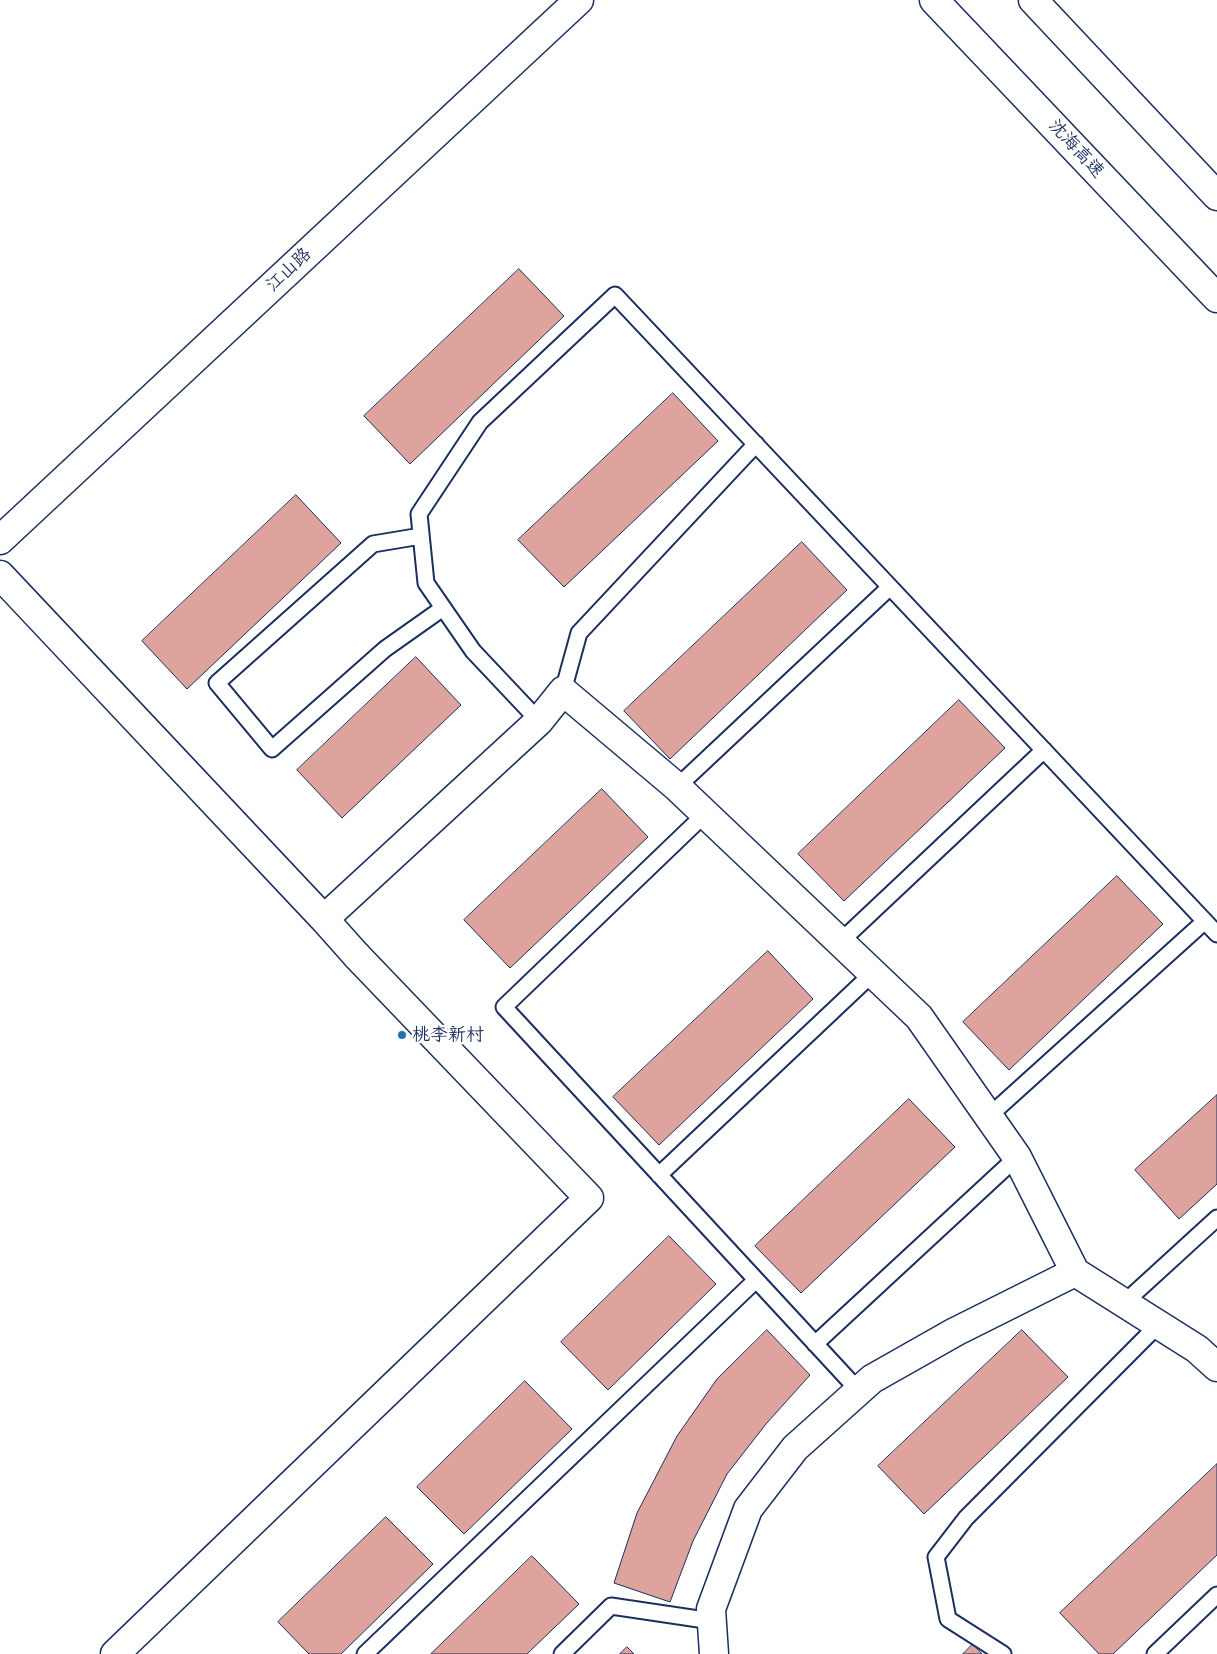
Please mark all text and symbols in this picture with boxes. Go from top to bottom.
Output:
street label: 沈海高速 [1044,115,1108,183]
street label: 江山路 [262,244,316,296]
place label: 桃李新村 [412,1024,484,1046]
marker: 桃李新村 [396,1029,408,1041]

